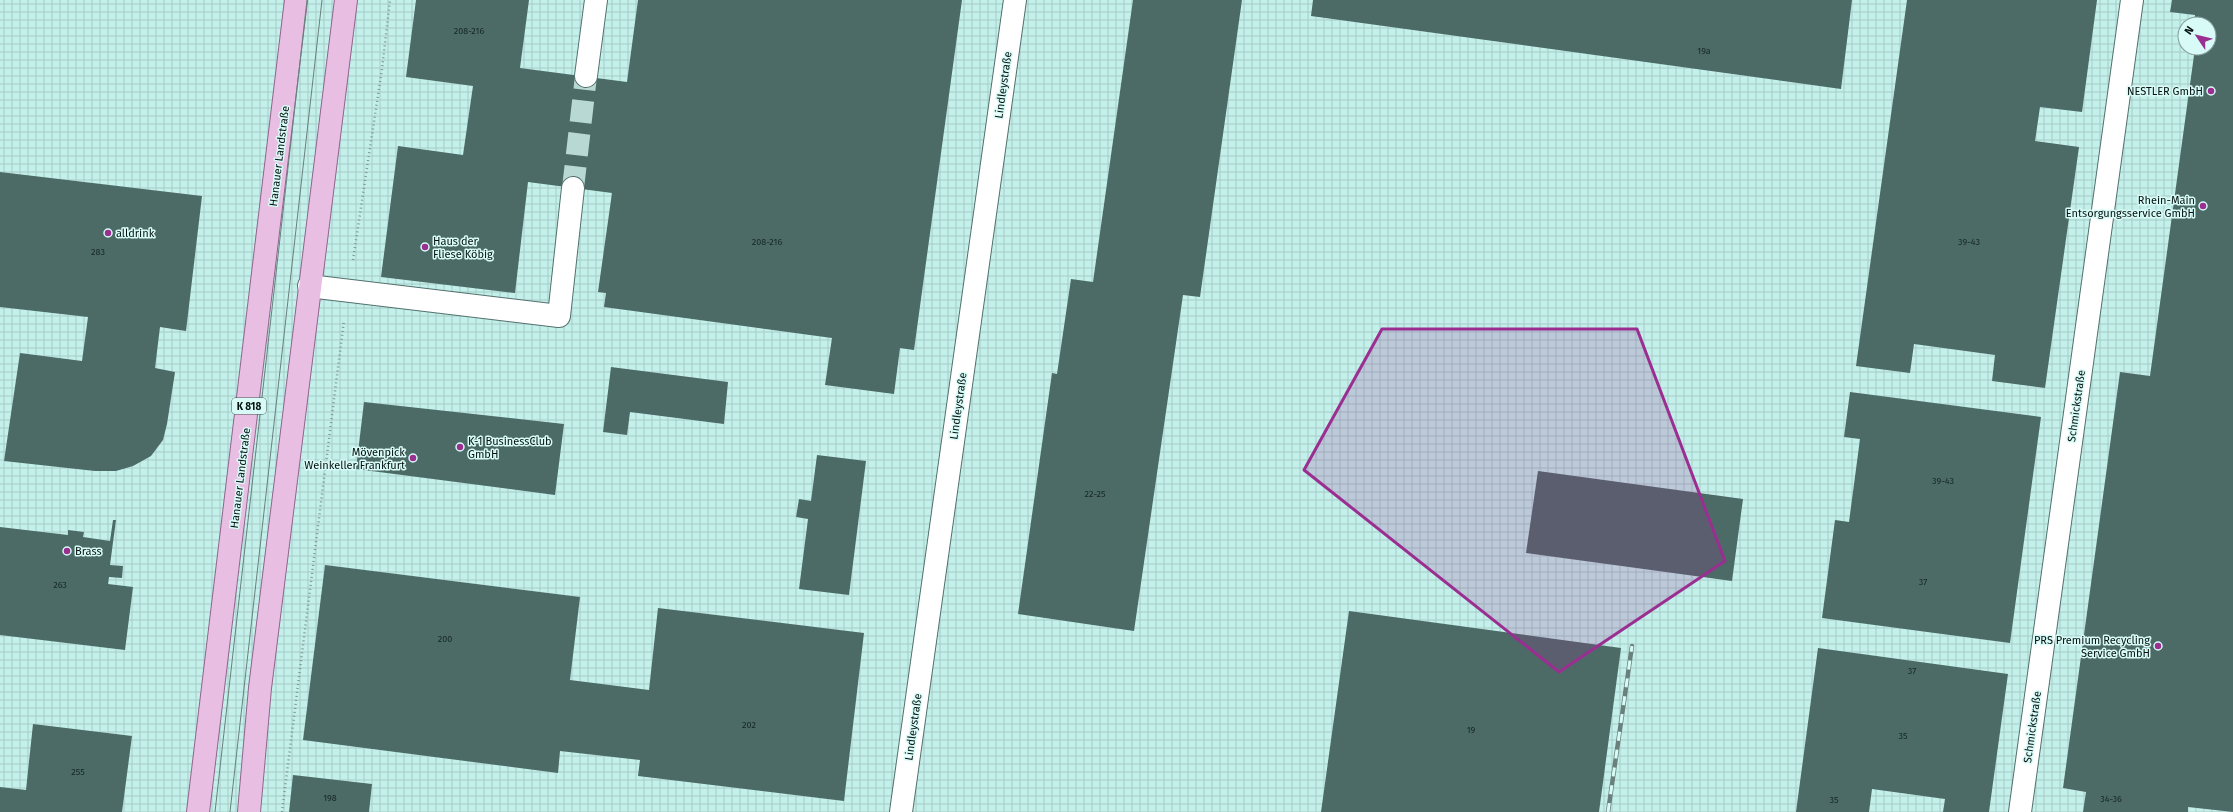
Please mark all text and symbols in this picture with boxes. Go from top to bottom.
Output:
north arrow [2177,16,2217,56]
text: N [2182,24,2197,37]
house number: 208-216 [454,26,484,36]
house number: 19a [1697,46,1711,56]
street label: Lindleystraße [992,51,1015,119]
place label: NESTLER GmbH [2127,85,2203,98]
marker: NESTLER GmbH [2206,86,2216,96]
street label: Hanauer Landstraße [267,105,292,207]
place label: Rhein-Main Entsorgungsservice GmbH [2066,194,2195,220]
marker: Rhein-Main Entsorgungsservice GmbH [2198,201,2208,211]
place label: alldrink [116,227,155,240]
marker: alldrink [103,228,113,238]
place label: Haus der Fliese Köbig [433,235,493,261]
house number: 208-216 [752,237,782,247]
house number: 39-43 [1958,237,1980,247]
marker: Haus der Fliese Köbig [420,242,430,252]
house number: 283 [91,247,105,257]
street label: Schmickstraße [2065,369,2088,443]
street label: Lindleystraße [947,372,970,440]
road number: K 818 [232,398,266,414]
street label: Hanauer Landstraße [228,427,253,529]
place label: K-1 BusinessClub GmbH [468,435,552,461]
marker: K-1 BusinessClub GmbH [455,442,465,452]
place label: Mövenpick Weinkeller Frankfurt [304,446,405,472]
marker: Mövenpick Weinkeller Frankfurt [408,453,418,463]
house number: 39-43 [1932,476,1954,486]
house number: 22-25 [1085,489,1106,499]
place label: Brass [75,545,102,558]
marker: Brass [62,546,72,556]
house number: 37 [1919,577,1927,587]
house number: 263 [53,580,67,590]
house number: 200 [438,634,452,644]
place label: PRS Premium Recycling Service GmbH [2034,634,2150,660]
marker: PRS Premium Recycling Service GmbH [2153,641,2163,651]
house number: 37 [1908,666,1916,676]
street label: Schmickstraße [2021,690,2044,764]
street label: Lindleystraße [902,693,925,761]
house number: 202 [742,720,756,730]
house number: 19 [1467,725,1476,735]
house number: 35 [1898,731,1908,741]
house number: 255 [71,767,85,777]
house number: 198 [323,793,337,803]
house number: 34-36 [2100,794,2122,804]
house number: 35 [1829,795,1839,805]

